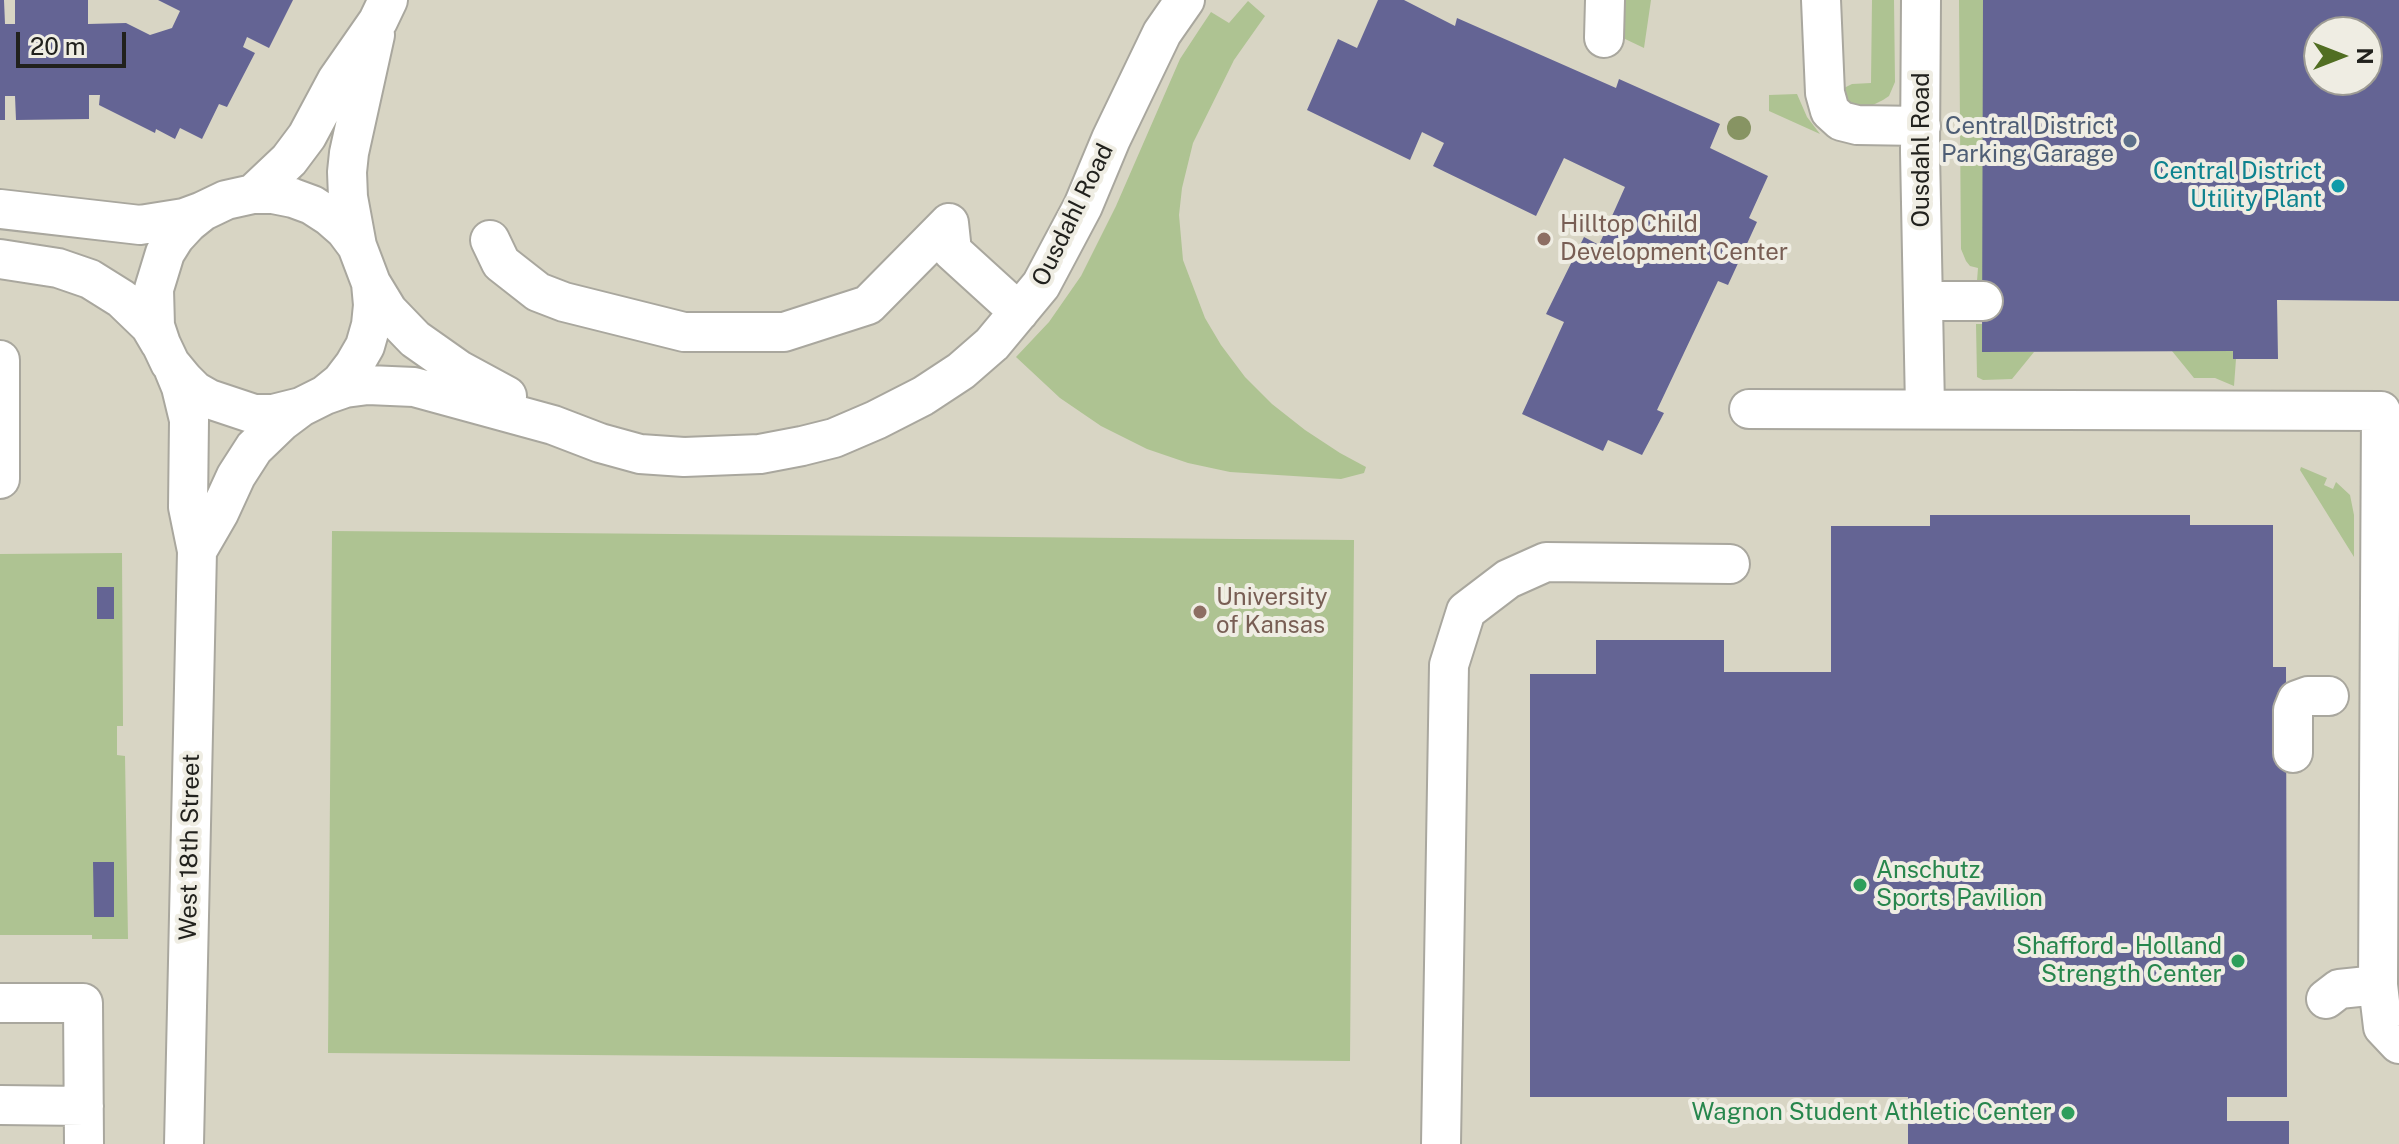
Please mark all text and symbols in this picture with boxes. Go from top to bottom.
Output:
scale bar [20,16,130,66]
north arrow [2303,16,2383,96]
text: 20 m [30,32,86,60]
text: N [2352,47,2378,65]
street label: Ousdahl Road [1908,72,1936,228]
place label: Central District Parking Garage [1941,113,2114,169]
marker: Central District Parking Garage [2121,132,2139,150]
street label: Ousdahl Road [1026,139,1120,291]
place label: Central District Utility Plant [2153,158,2322,214]
marker: Central District Utility Plant [2329,177,2347,195]
place label: Hilltop Child Development Center [1560,211,1788,267]
marker: Hilltop Child Development Center [1535,230,1553,248]
place label: University of Kansas [1216,584,1328,640]
marker: University of Kansas [1191,603,1209,621]
street label: West 18th Street [174,753,206,941]
place label: Anschutz Sports Pavilion [1876,857,2043,913]
marker: Anschutz Sports Pavilion [1851,876,1869,894]
place label: Shafford - Holland Strength Center [2016,933,2222,989]
marker: Shafford - Holland Strength Center [2229,952,2247,970]
place label: Wagnon Student Athletic Center [1692,1099,2052,1127]
marker: Wagnon Student Athletic Center [2059,1104,2077,1122]

